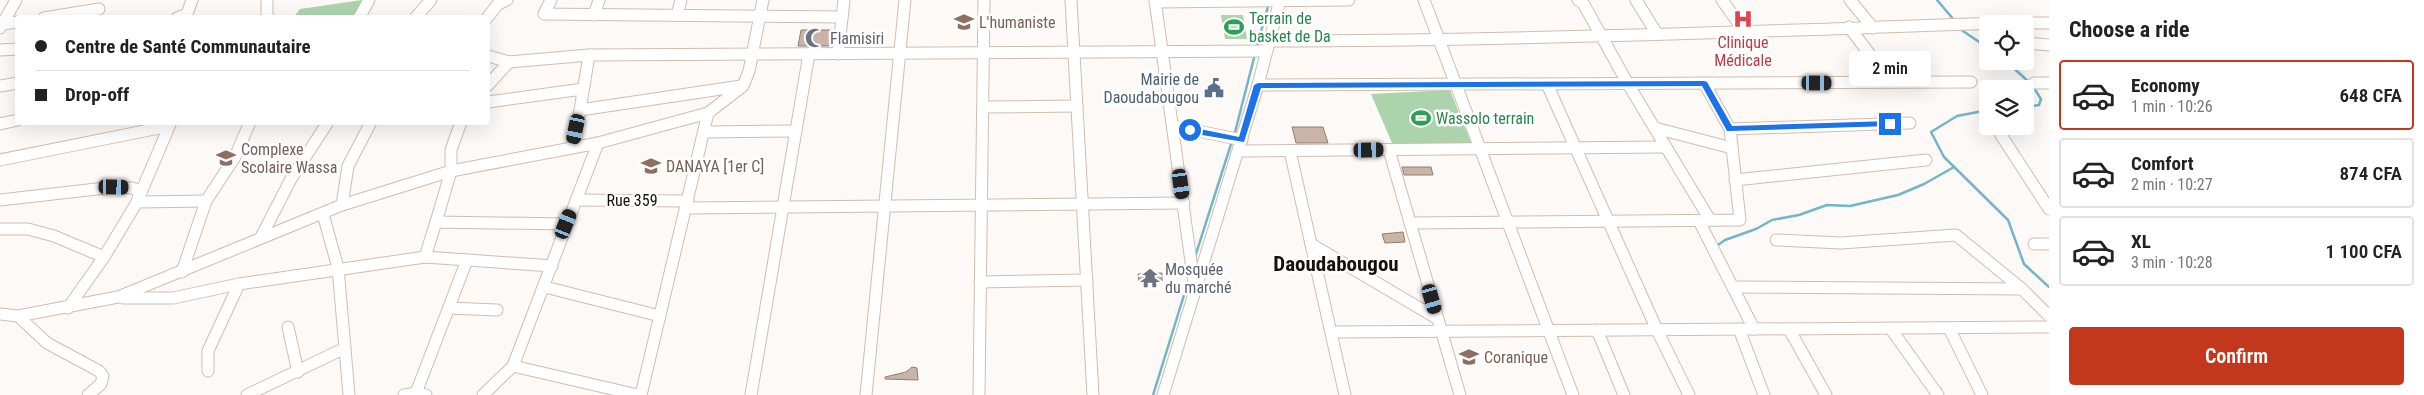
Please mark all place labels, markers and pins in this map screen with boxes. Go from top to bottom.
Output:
hospital icon: Clinique Médicale [1732,8,1754,30]
place label: Terrain de basket de Da [1249,9,1331,46]
school or university icon: L'humaniste [953,11,975,33]
place label: L'humaniste [979,13,1056,32]
sports icon: Terrain de basket de Da [1223,16,1245,38]
mosque icon: Flamisiri [804,27,826,49]
place label: Flamisiri [830,29,884,48]
place label: Clinique Médicale [1714,33,1772,70]
place label: Mairie de Daoudabougou [1104,70,1199,107]
public building icon: Mairie de Daoudabougou [1203,77,1225,99]
sports icon: Wassolo terrain [1410,107,1432,129]
place label: Wassolo terrain [1436,109,1534,128]
place label: Complexe Scolaire Wassa [241,140,337,177]
school or university icon: Complexe Scolaire Wassa [215,147,237,169]
school or university icon: DANAYA [1er C] [640,155,662,177]
place label: DANAYA [1er C] [666,157,764,176]
place label: Mosquée du marché [1165,260,1231,297]
temple icon: Mosquée du marché [1139,267,1161,289]
school or university icon: Coranique [1458,346,1480,368]
place label: Coranique [1484,348,1548,367]

